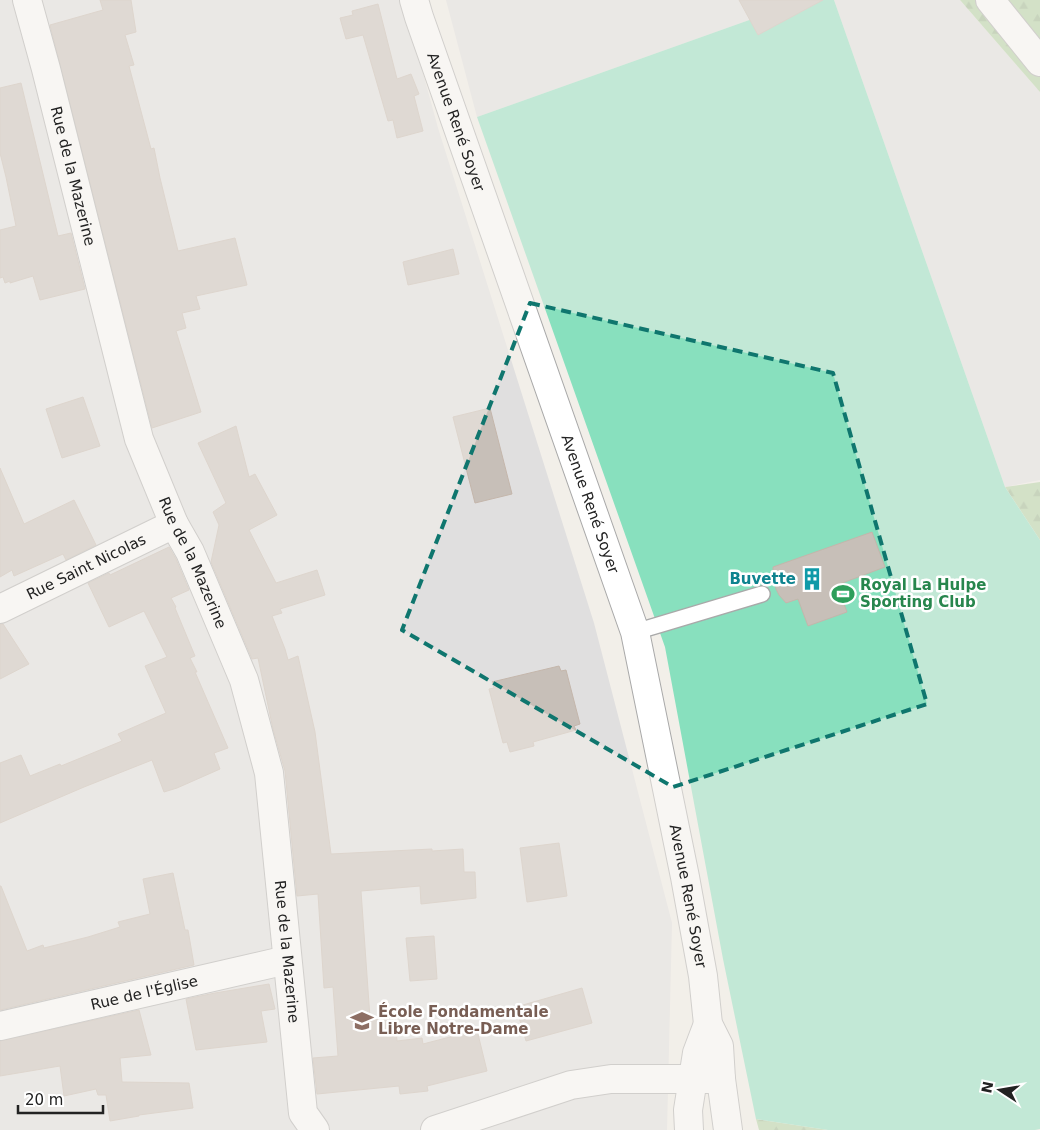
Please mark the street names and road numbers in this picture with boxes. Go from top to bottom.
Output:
street label: Avenue René Soyer [423,50,489,195]
street label: Rue de la Mazerine [47,104,99,248]
street label: Avenue René Soyer [557,432,623,577]
street label: Rue de la Mazerine [155,494,230,631]
street label: Rue Saint Nicolas [24,530,149,604]
street label: Avenue René Soyer [665,823,711,970]
street label: Rue de la Mazerine [271,879,303,1024]
street label: Rue de l'Église [89,972,200,1014]

